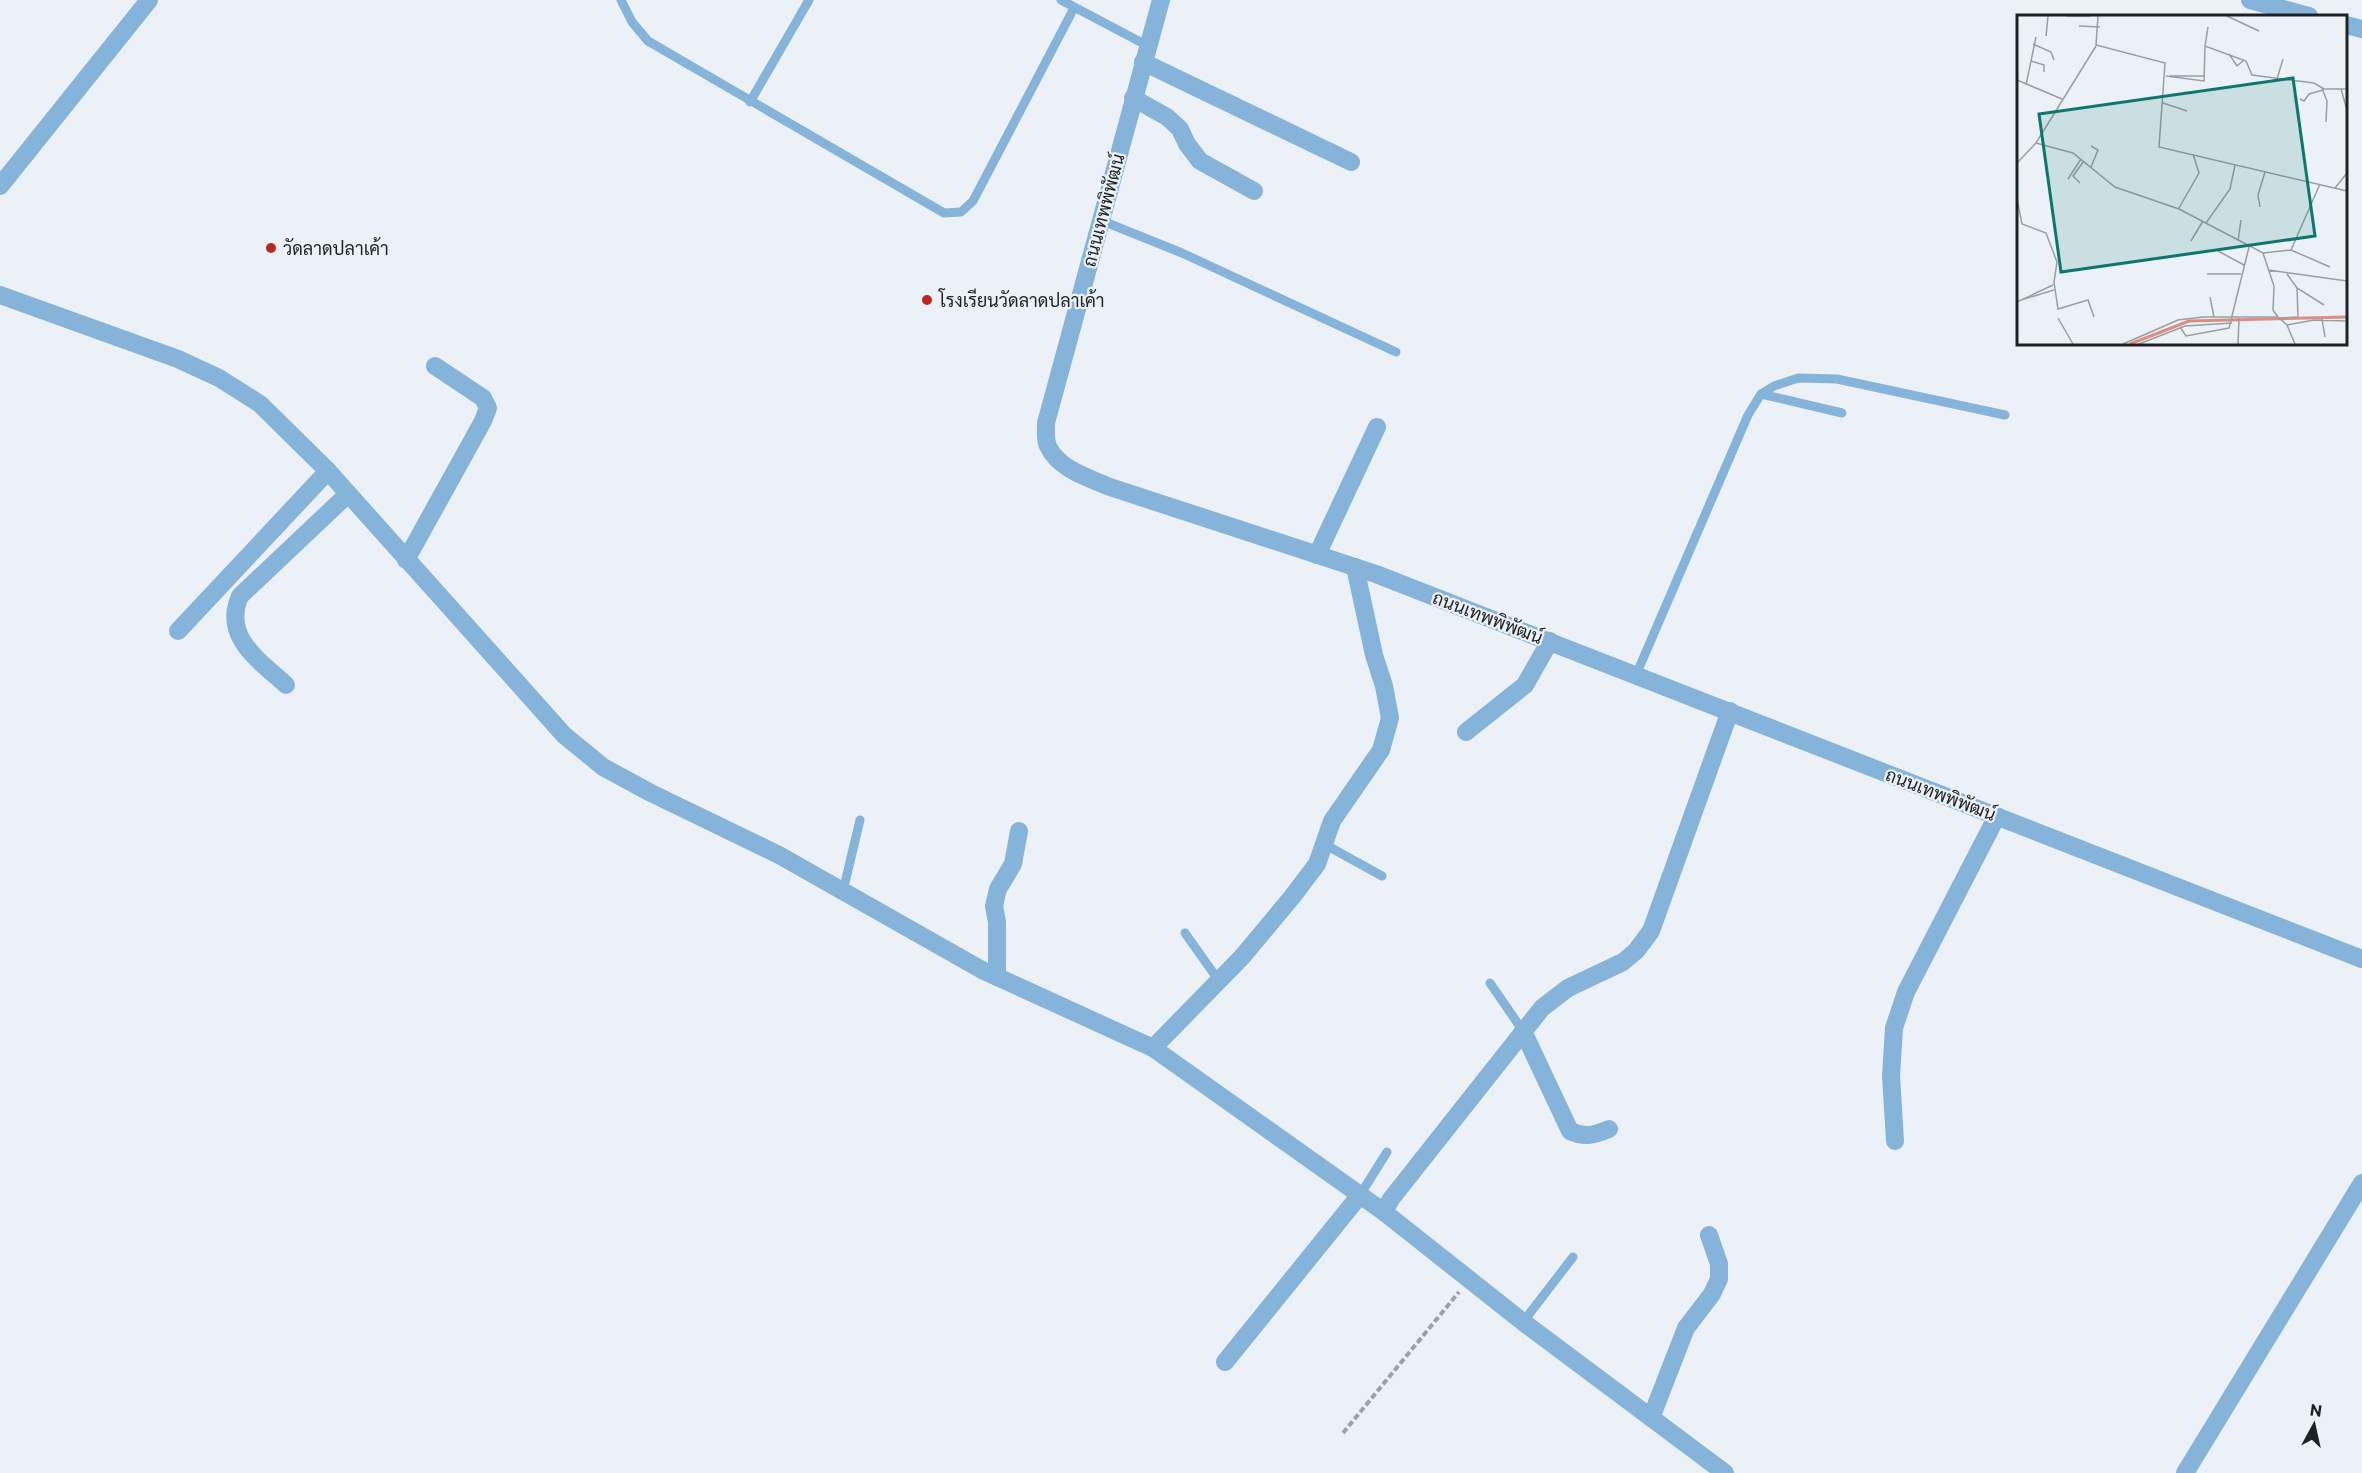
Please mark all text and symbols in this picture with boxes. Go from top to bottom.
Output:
inset map [2017,15,2347,345]
street label: ถนนเทพพิพัฒน์ [1076,151,1129,269]
place label: วัดลาดปลาเค้า [283,237,389,259]
marker: วัดลาดปลาเค้า [264,241,278,255]
place label: โรงเรียนวัดลาดปลาเค้า [938,288,1105,311]
marker: โรงเรียนวัดลาดปลาเค้า [920,293,934,307]
street label: ถนนเทพพิพัฒน์ [1430,585,1546,648]
street label: ถนนเทพพิพัฒน์ [1883,762,1999,825]
north arrow [2284,1395,2344,1455]
text: N [2309,1399,2323,1420]

